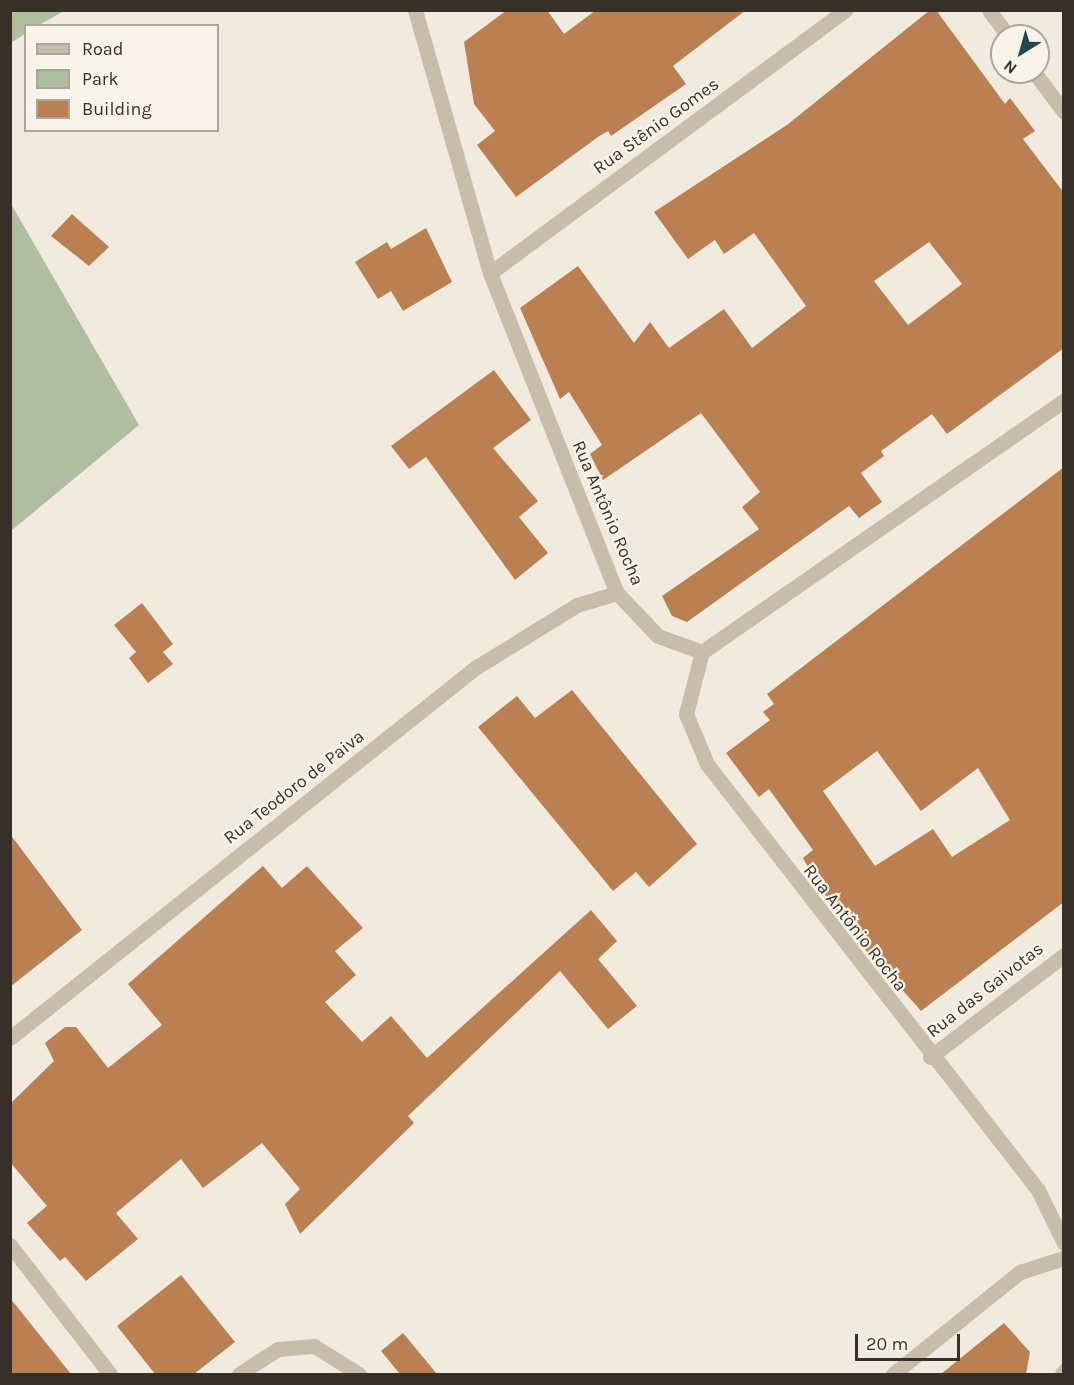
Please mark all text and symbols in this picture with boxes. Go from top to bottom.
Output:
legend [24,24,219,132]
north arrow [990,24,1050,84]
text: Road [82,38,123,60]
text: N [1000,56,1020,78]
text: Park [82,68,119,90]
street label: Rua Stênio Gomes [589,73,723,179]
text: Building [82,98,152,120]
street label: Rua Antônio Rocha [568,437,648,589]
street label: Rua Teodoro de Paiva [219,725,369,849]
street label: Rua Antônio Rocha [799,860,911,996]
street label: Rua das Gaivotas [922,938,1048,1042]
scale bar [858,1322,963,1360]
text: 20 m [866,1333,908,1355]

